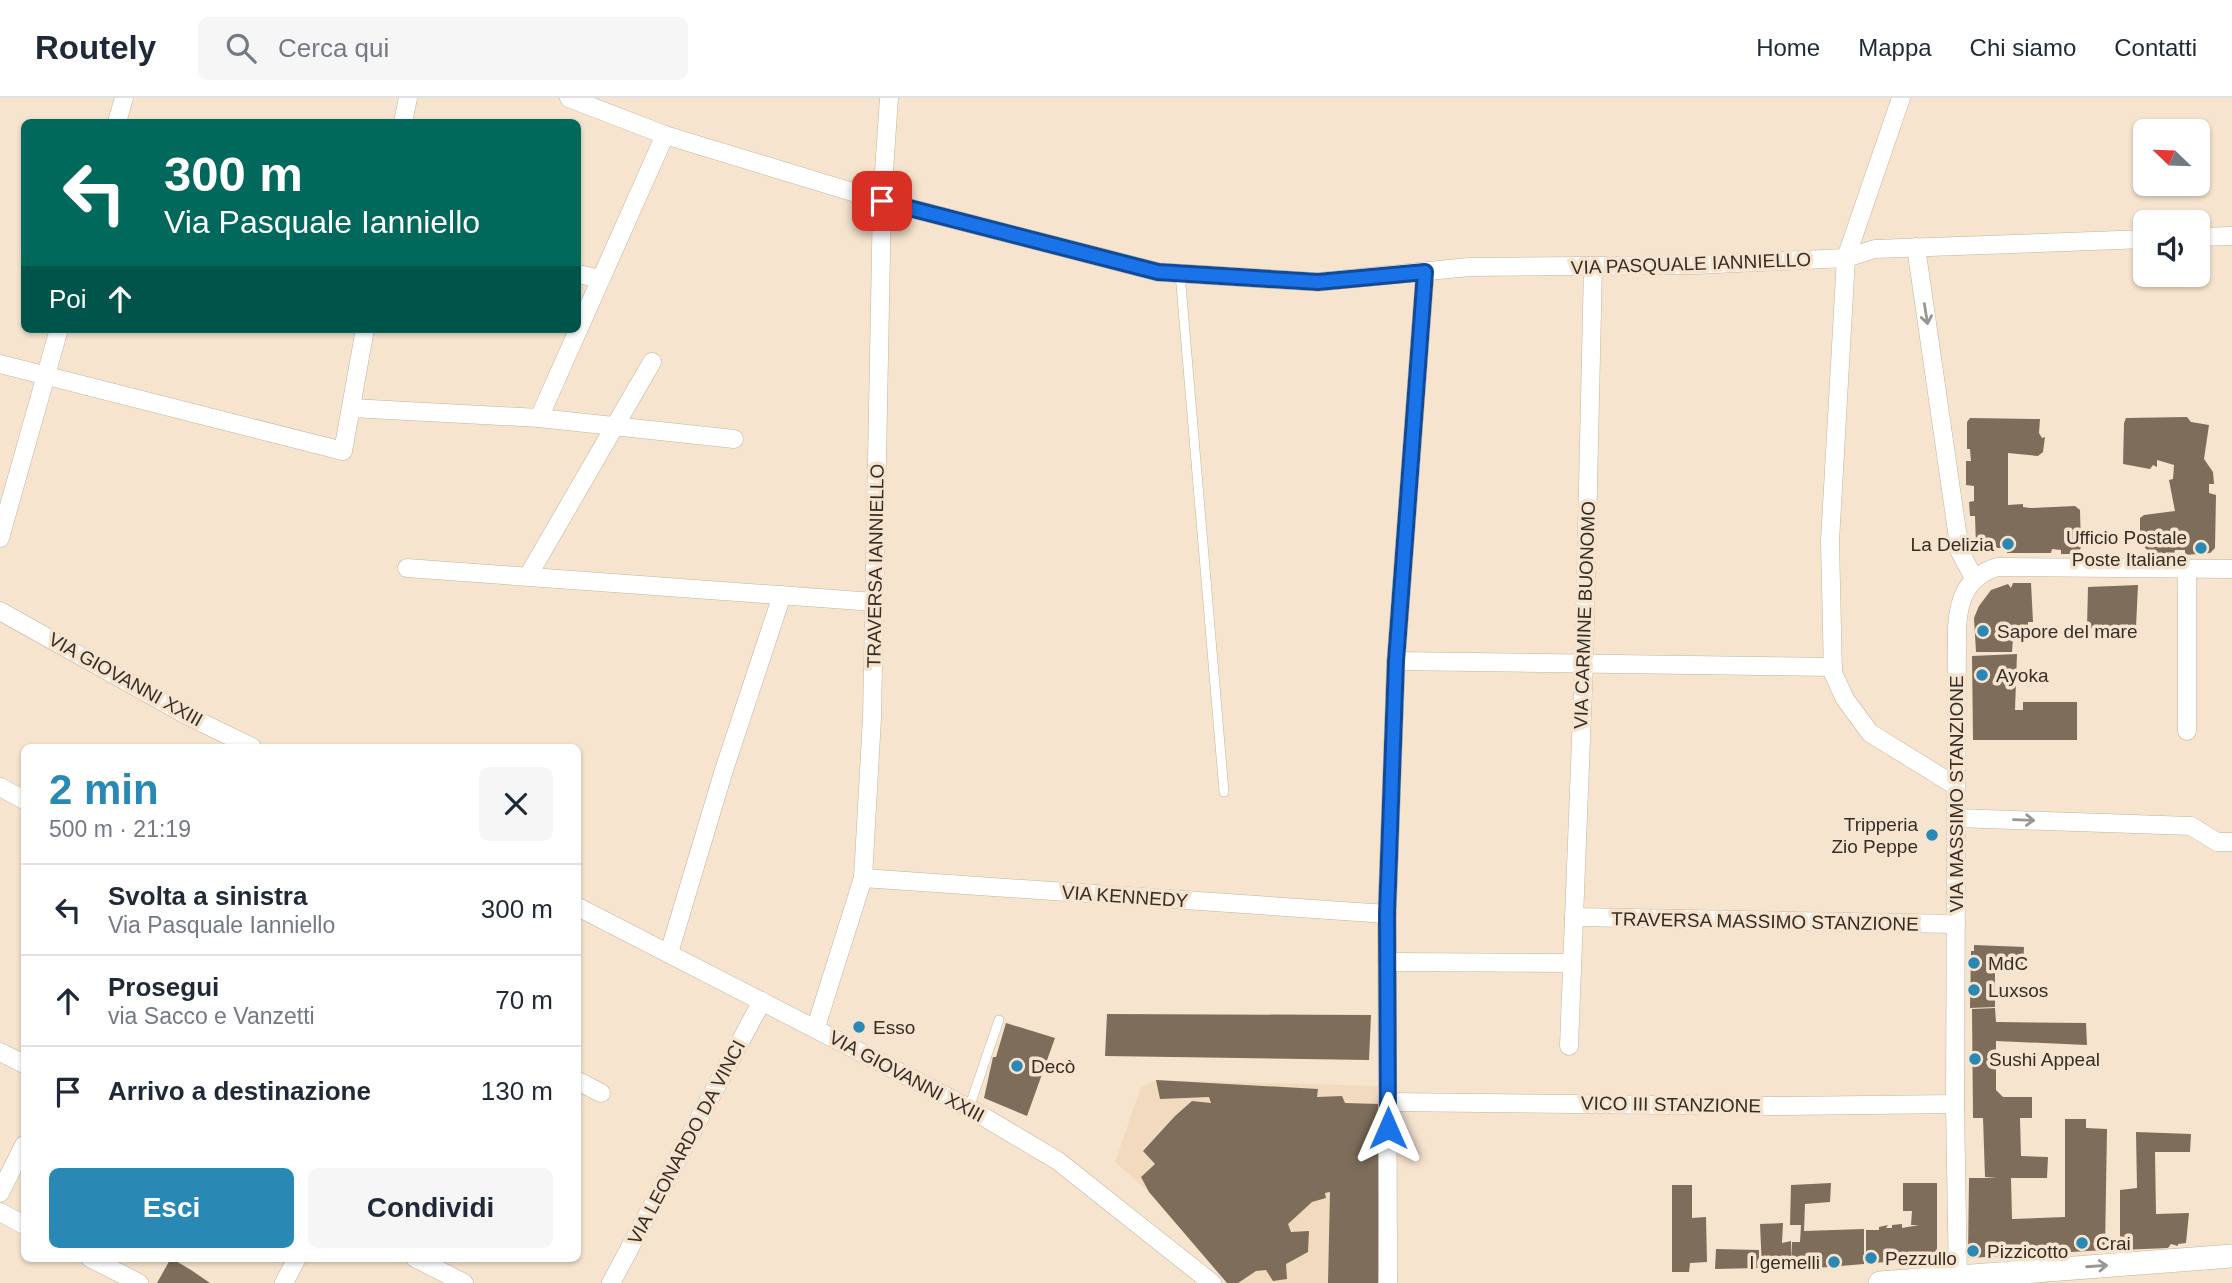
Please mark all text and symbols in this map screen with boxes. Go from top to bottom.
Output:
search box [198,17,688,80]
text: Routely [35,29,156,66]
icon: search [222,29,260,67]
text: Cerca qui [278,33,389,63]
text: Home [1756,34,1820,61]
text: Mappa [1858,34,1932,61]
text: Chi siamo [1970,34,2076,61]
text: Contatti [2114,34,2197,61]
north arrow [2133,119,2210,196]
map controls [2133,119,2210,287]
icon: left [49,147,140,238]
text: 300 m [164,147,303,201]
pin [852,171,912,231]
icon: arrive [863,182,901,220]
text: Via Pasquale Ianniello [164,204,480,240]
button: sound [2133,210,2210,287]
street label: VIA PASQUALE IANNIELLO [1571,249,1812,278]
icon: ahead [101,280,139,318]
text: Poi [49,284,87,314]
one-way arrow [1920,302,1933,325]
street label: TRAVERSA IANNIELLO [863,464,888,668]
street label: VIA CARMINE BUONOMO [1570,501,1599,729]
place label: Ufficio Postale Poste Italiane [2066,527,2187,570]
place label: La Delizia [1911,534,1994,555]
marker: La Delizia [2000,536,2016,552]
marker: Ufficio Postale Poste Italiane [2193,540,2209,556]
place label: Sapore del mare [1997,621,2137,642]
marker: Sapore del mare [1975,623,1991,639]
street label: VIA GIOVANNI XXIII [45,628,206,731]
place label: Ayoka [1996,665,2049,686]
marker: Ayoka [1974,667,1990,683]
street label: VIA MASSIMO STANZIONE [1946,675,1967,913]
text: 2 min [49,766,159,813]
button: close [479,767,553,841]
place label: Tripperia Zio Peppe [1831,814,1918,857]
one-way arrow [2013,814,2036,827]
text: 500 m · 21:19 [49,816,191,842]
marker: Tripperia Zio Peppe [1924,827,1940,843]
text: Svolta a sinistra [108,881,307,911]
street label: VIA KENNEDY [1061,882,1189,911]
icon: left [49,891,87,929]
text: 300 m [481,894,553,924]
street label: TRAVERSA MASSIMO STANZIONE [1611,908,1919,935]
text: Via Pasquale Ianniello [108,912,335,938]
place label: MdC [1988,953,2028,974]
marker: MdC [1966,955,1982,971]
text: Prosegui [108,972,219,1002]
place label: Luxsos [1988,980,2048,1001]
icon: ahead [49,982,87,1020]
marker: Luxsos [1966,982,1982,998]
text: 70 m [495,985,553,1015]
text: via Sacco e Vanzetti [108,1003,315,1029]
place label: Esso [873,1017,915,1038]
marker: Esso [851,1019,867,1035]
street label: VIA GIOVANNI XXIII [826,1027,988,1126]
street label: VIA LEONARDO DA VINCI [624,1037,749,1248]
place label: Sushi Appeal [1989,1049,2100,1070]
marker: Sushi Appeal [1967,1051,1983,1067]
place label: Decò [1031,1056,1075,1077]
marker: Decò [1009,1058,1025,1074]
icon: arrive [49,1073,87,1111]
text: Arrivo a destinazione [108,1076,371,1106]
text: 130 m [481,1076,553,1106]
position arrow [1351,1091,1425,1165]
street label: VICO III STANZIONE [1581,1092,1761,1117]
button: Esci [49,1168,294,1248]
button: Condividi [308,1168,553,1248]
place label: Crai [2096,1233,2131,1254]
marker: Crai [2074,1235,2090,1251]
place label: Pizzicotto [1987,1241,2068,1262]
marker: Pizzicotto [1965,1243,1981,1259]
place label: Pezzullo [1885,1248,1957,1269]
marker: Pezzullo [1863,1250,1879,1266]
place label: I gemelli [1749,1252,1820,1273]
marker: I gemelli [1826,1254,1842,1270]
one-way arrow [2085,1259,2108,1272]

